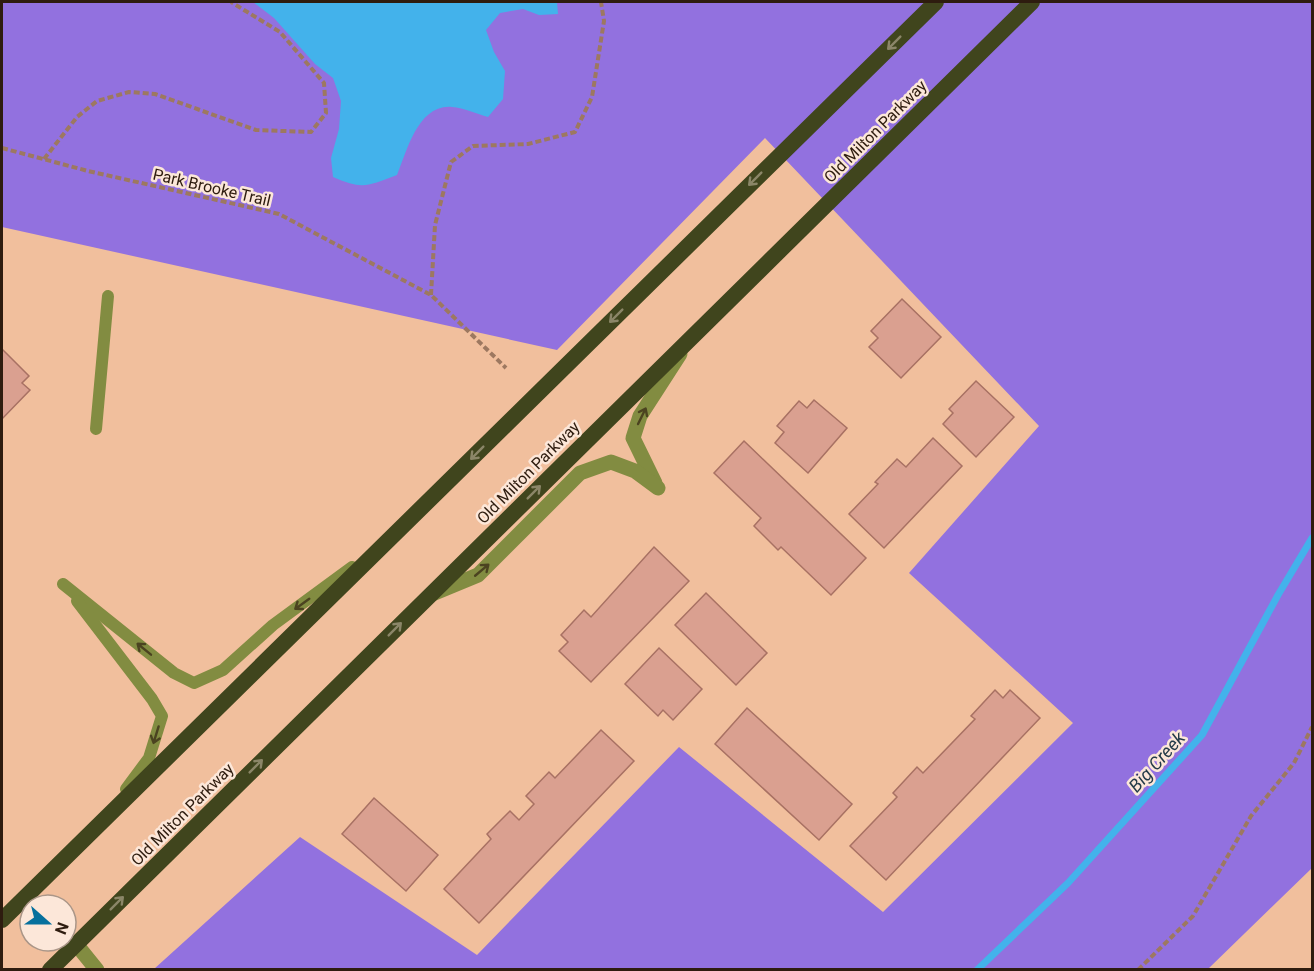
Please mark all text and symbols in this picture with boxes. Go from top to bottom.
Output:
one-way arrow [887,35,902,50]
street label: Old Milton Parkway [820,76,931,187]
street label: Park Brooke Trail [151,165,273,210]
one-way arrow [748,172,763,187]
one-way arrow [609,309,624,323]
one-way arrow [636,408,648,426]
street label: Old Milton Parkway [473,417,584,528]
one-way arrow [470,445,484,460]
one-way arrow [526,485,541,500]
one-way arrow [474,563,489,577]
one-way arrow [294,598,310,610]
one-way arrow [387,622,402,637]
one-way arrow [137,643,153,656]
one-way arrow [150,725,161,744]
water label: Big Creek [1124,726,1190,796]
street label: Old Milton Parkway [127,759,238,870]
one-way arrow [249,759,263,774]
north arrow [18,893,78,953]
one-way arrow [110,896,125,911]
text: N [51,920,72,937]

